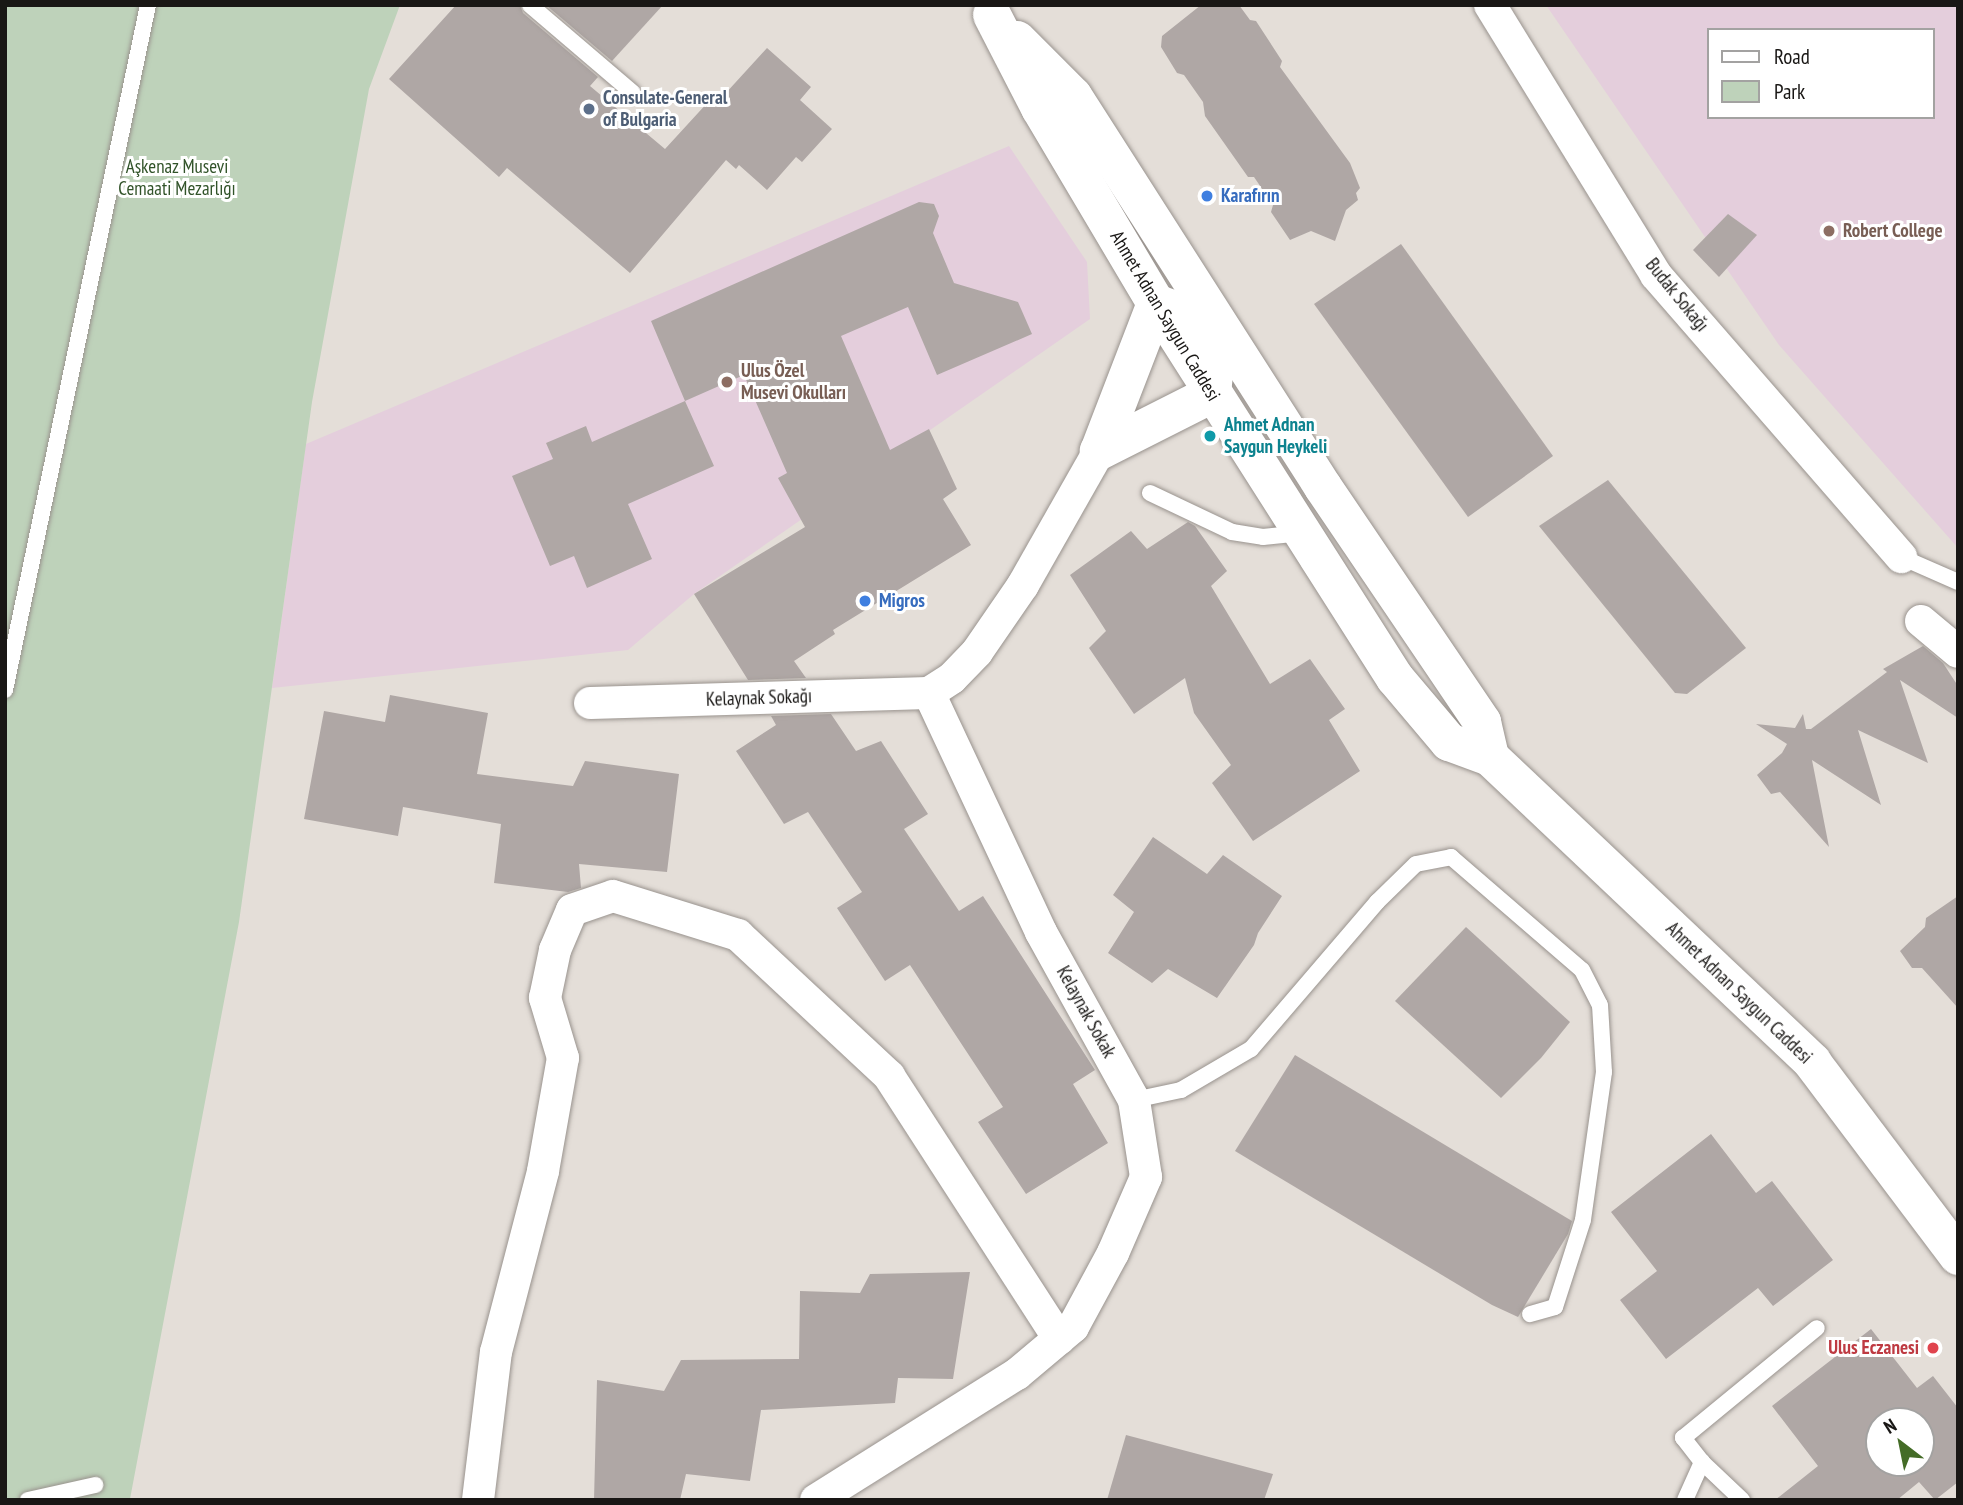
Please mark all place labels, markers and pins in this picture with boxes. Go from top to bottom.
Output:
place label: Consulate-General of Bulgaria [603,87,727,131]
marker: Consulate-General of Bulgaria [581,101,597,117]
place label: Karafırın [1221,185,1280,207]
marker: Karafırın [1199,188,1215,204]
place label: Robert College [1843,220,1943,242]
marker: Robert College [1821,223,1837,239]
place label: Ulus Özel Musevi Okulları [741,360,846,404]
marker: Ulus Özel Musevi Okulları [719,374,735,390]
place label: Ahmet Adnan Saygun Heykeli [1224,414,1327,458]
marker: Ahmet Adnan Saygun Heykeli [1202,428,1218,444]
place label: Migros [879,590,925,612]
marker: Migros [857,593,873,609]
place label: Ulus Eczanesi [1828,1337,1919,1359]
marker: Ulus Eczanesi [1925,1340,1941,1356]

